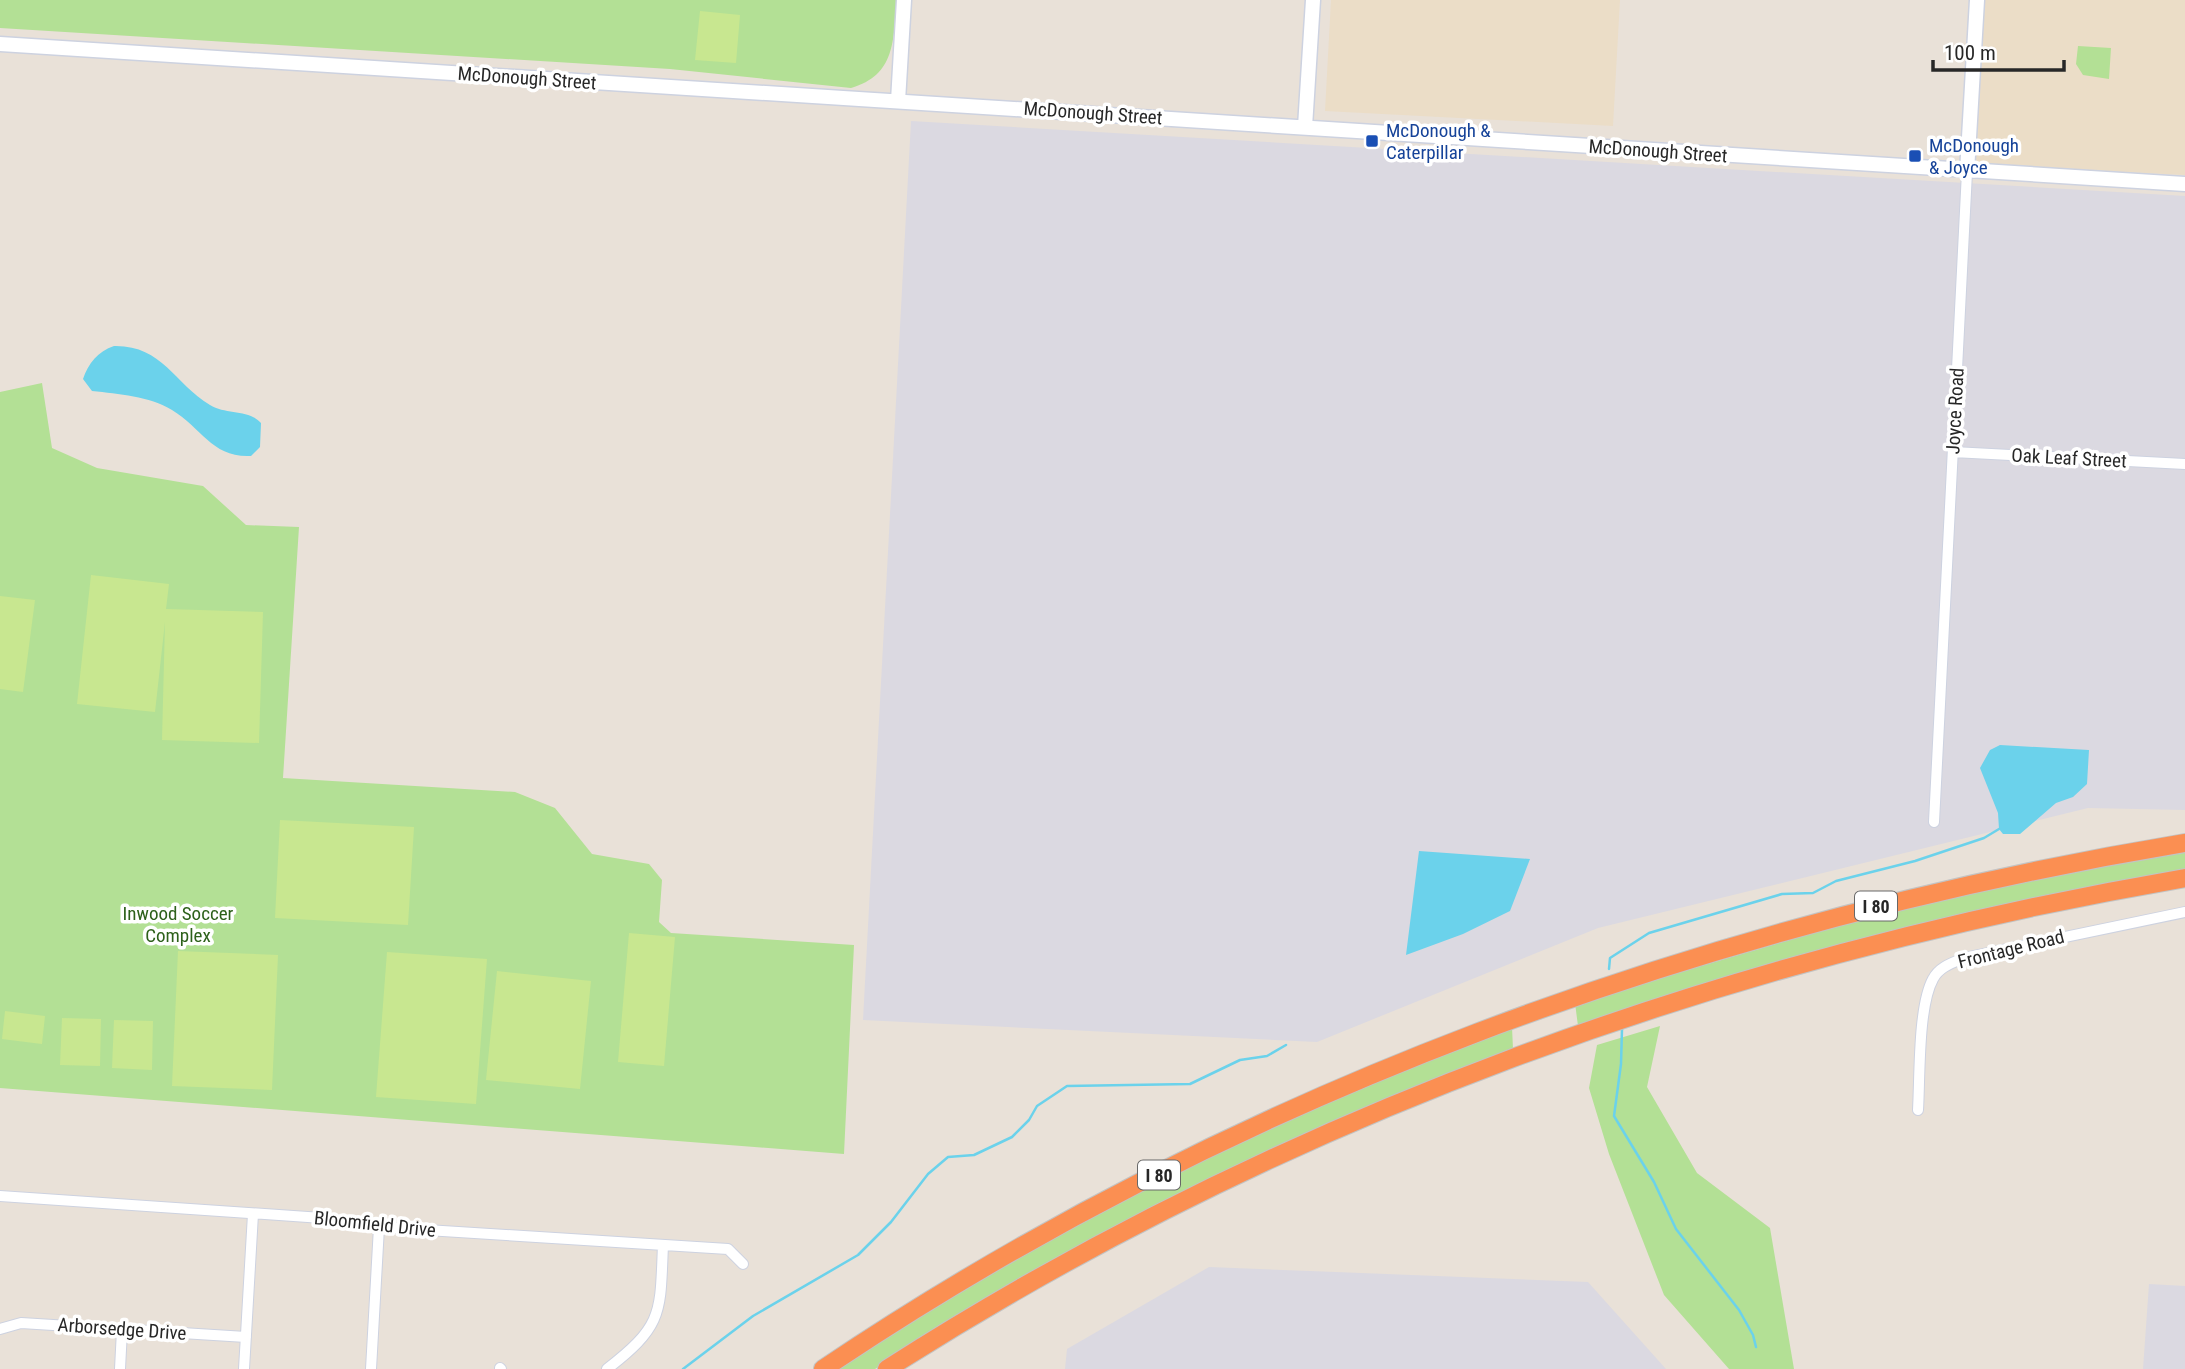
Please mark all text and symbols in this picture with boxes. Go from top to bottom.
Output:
scale bar [1933,28,2064,72]
text: 100 m [1944,41,1996,65]
street label: McDonough Street [457,62,597,94]
street label: McDonough Street [1023,97,1163,129]
place label: McDonough & Caterpillar [1386,119,1491,164]
marker: McDonough & Caterpillar [1364,133,1380,149]
place label: McDonough & Joyce [1929,134,2019,179]
street label: McDonough Street [1588,135,1728,167]
marker: McDonough & Joyce [1907,148,1923,164]
street label: Joyce Road [1941,367,1969,455]
street label: Oak Leaf Street [2011,443,2127,473]
road number: I 80 [1855,891,1897,920]
park label: Inwood Soccer Complex [123,902,234,947]
street label: Frontage Road [1955,925,2067,973]
road number: I 80 [1138,1160,1180,1190]
street label: Bloomfield Drive [313,1206,437,1242]
street label: Arborsedge Drive [57,1313,187,1345]

